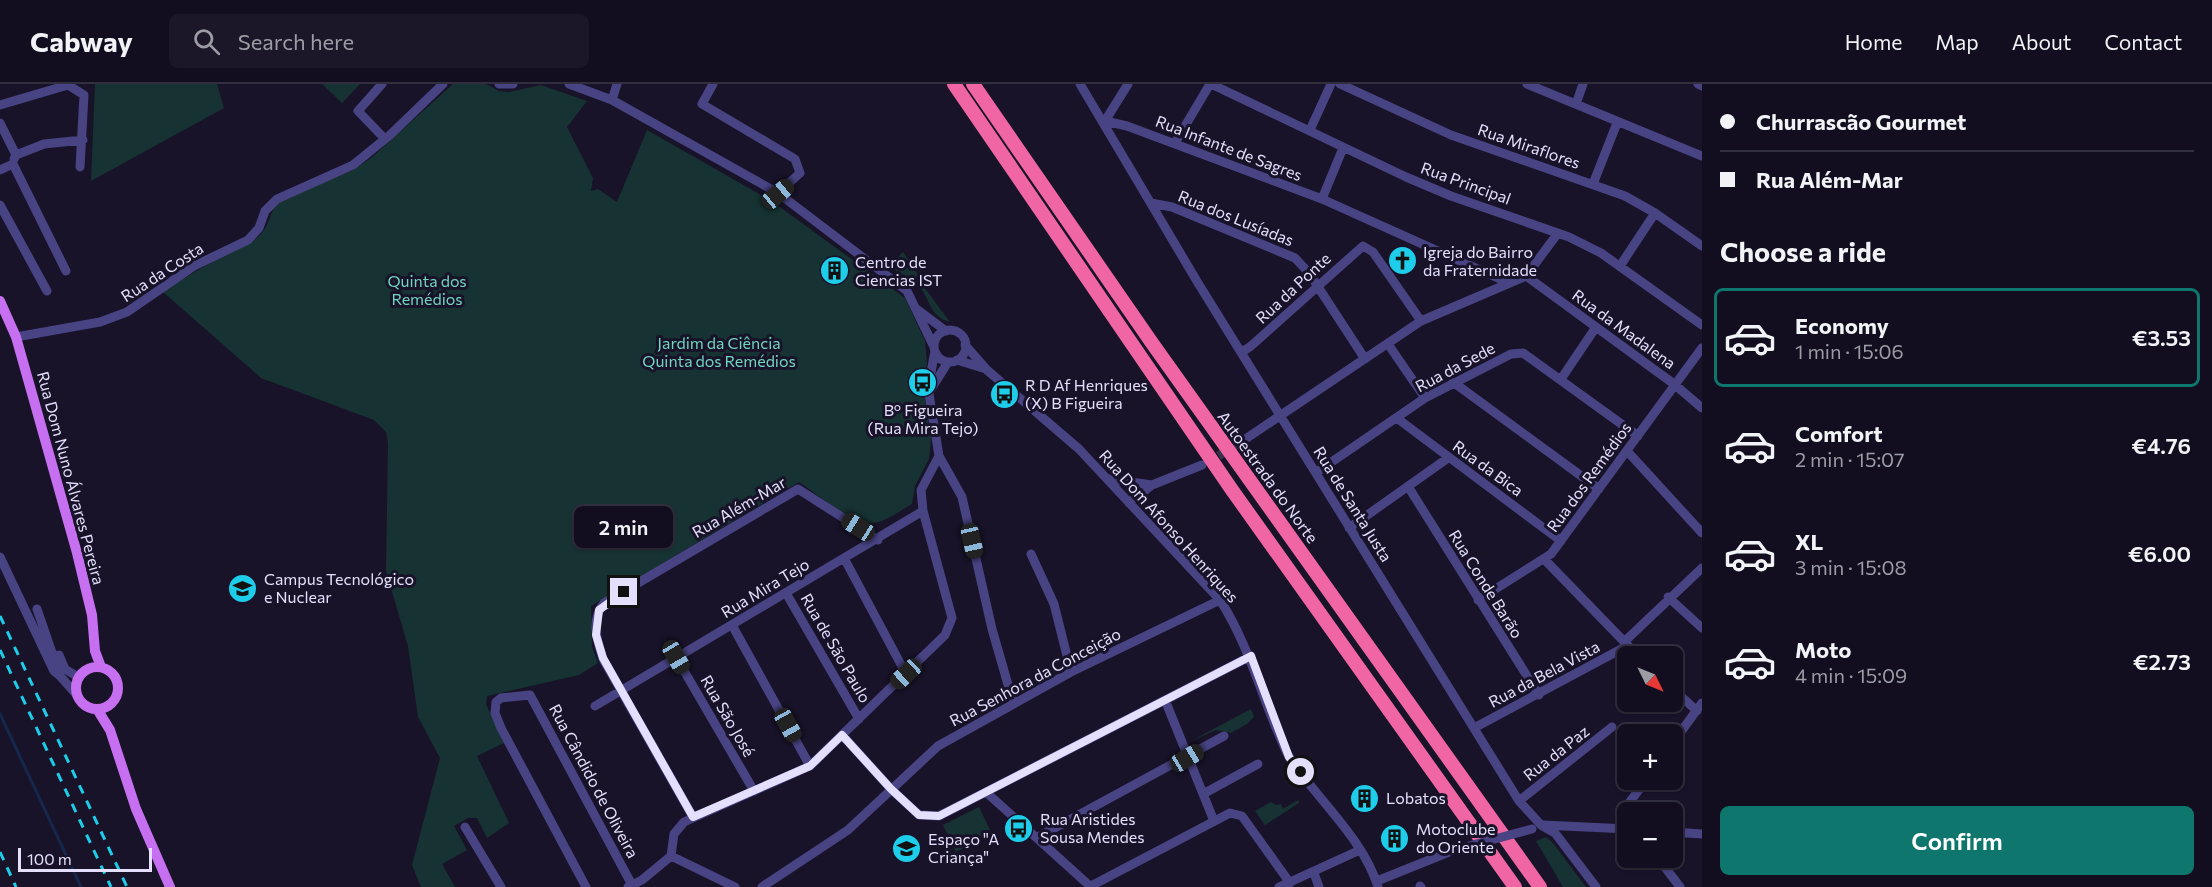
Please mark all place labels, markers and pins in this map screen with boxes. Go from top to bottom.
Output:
place label: Igreja do Bairro da Fraternidade [1423,242,1537,279]
church icon: Igreja do Bairro da Fraternidade [1386,245,1418,277]
place label: Centro de Ciencias IST [855,252,942,289]
building icon: Centro de Ciencias IST [818,255,850,287]
bus stop icon: Bº Figueira (Rua Mira Tejo) [907,366,939,398]
place label: R D Af Henriques (X) B Figueira [1025,375,1148,412]
bus stop icon: R D Af Henriques (X) B Figueira [988,378,1020,410]
place label: Bº Figueira (Rua Mira Tejo) [868,400,978,437]
place label: Campus Tecnológico e Nuclear [264,569,414,606]
school or university icon: Campus Tecnológico e Nuclear [227,572,259,604]
building icon: Lobatos [1349,782,1381,814]
place label: Lobatos [1386,788,1446,807]
place label: Rua Aristides Sousa Mendes [1040,809,1144,846]
bus stop icon: Rua Aristides Sousa Mendes [1003,812,1035,844]
place label: Motoclube do Oriente [1416,819,1496,856]
building icon: Motoclube do Oriente [1379,822,1411,854]
place label: Espaço "A Criança" [928,829,999,866]
school or university icon: Espaço "A Criança" [891,832,923,864]

